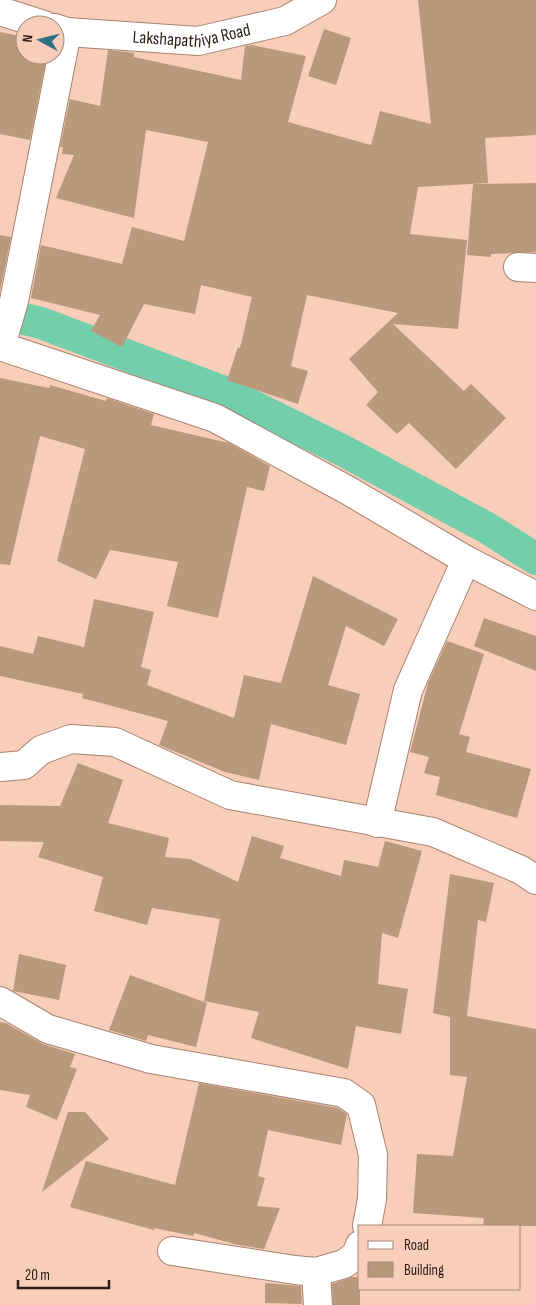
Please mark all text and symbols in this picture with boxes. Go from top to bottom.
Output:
north arrow [15,15,65,65]
street label: Lakshapathiya Road [132,19,253,52]
text: N [19,34,36,43]
legend [358,1225,521,1290]
text: Road [404,1236,429,1255]
scale bar [18,1258,109,1290]
text: Building [404,1261,444,1280]
text: 20 m [25,1266,50,1285]

